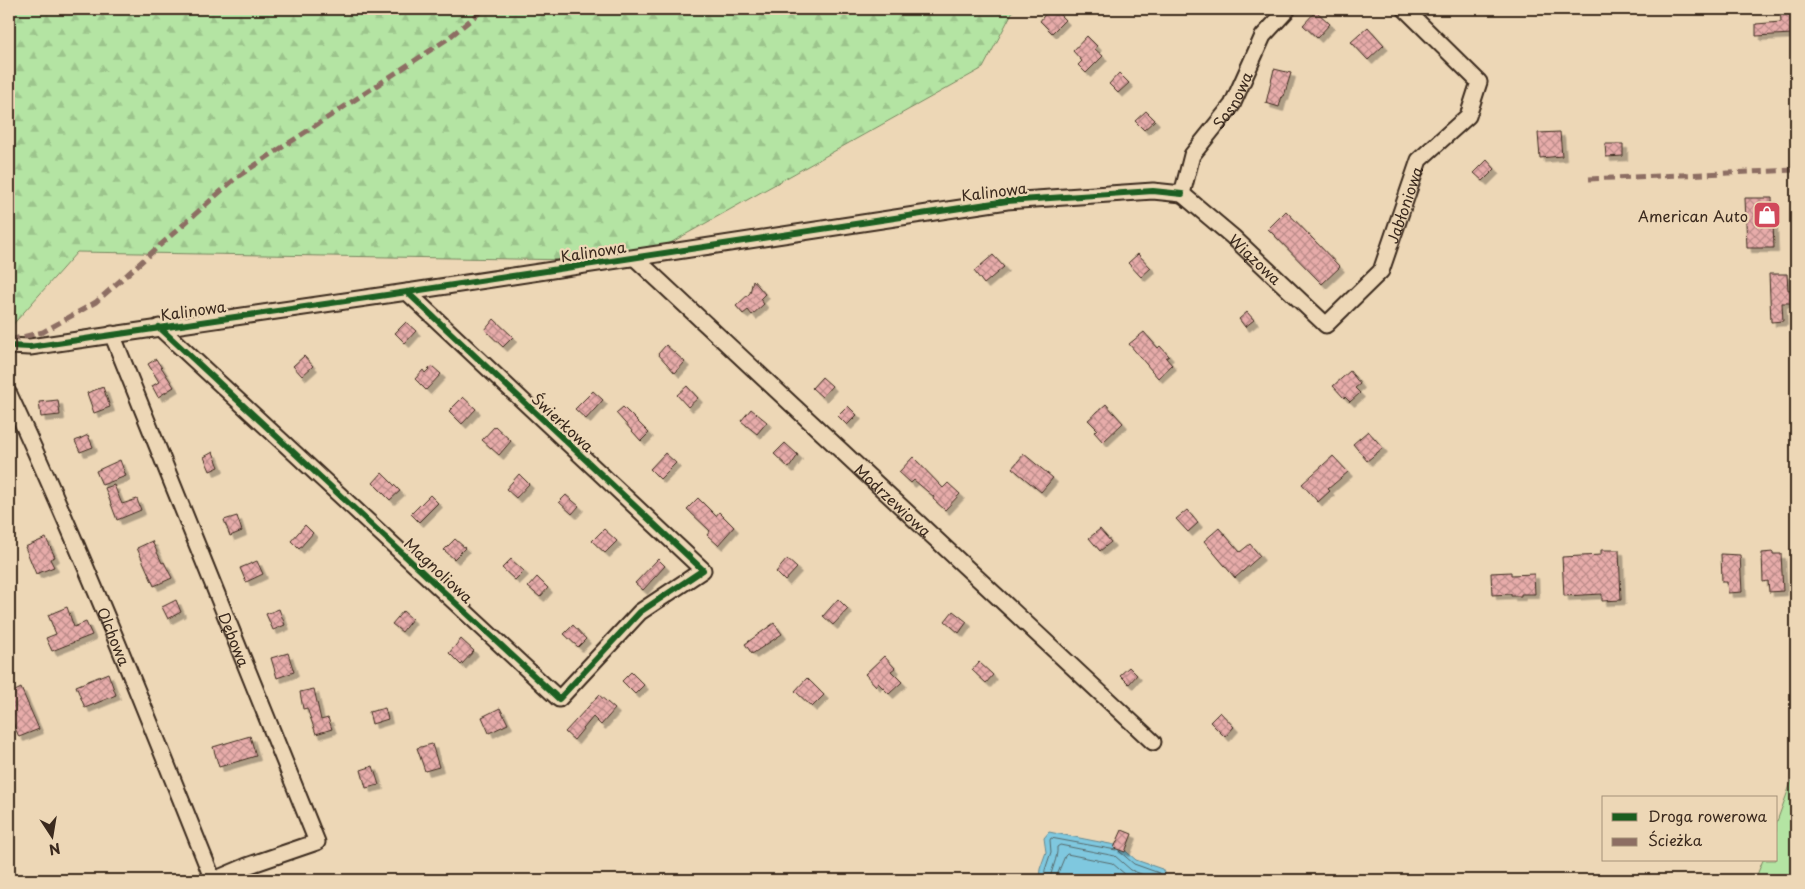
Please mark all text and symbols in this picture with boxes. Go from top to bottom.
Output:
street label: Sosnowa [1206,67,1258,133]
street label: Jabłoniowa [1380,162,1428,246]
street label: Kalinowa [960,175,1029,206]
shop icon: American Auto [1752,200,1782,230]
place label: American Auto [1638,204,1748,227]
street label: Wiązowa [1224,228,1288,290]
street label: Kalinowa [559,234,628,268]
street label: Kalinowa [159,294,228,326]
street label: Świerkowa [527,387,600,457]
street label: Modrzewiowa [850,458,938,542]
street label: Magnoliowa [399,532,479,609]
street label: Olchowa [92,603,137,669]
street label: Dębowa [214,608,257,671]
legend [1602,796,1778,862]
text: Droga rowerowa [1648,804,1767,827]
north arrow [28,812,78,862]
text: Ścieżka [1648,828,1703,851]
text: N [47,838,62,861]

